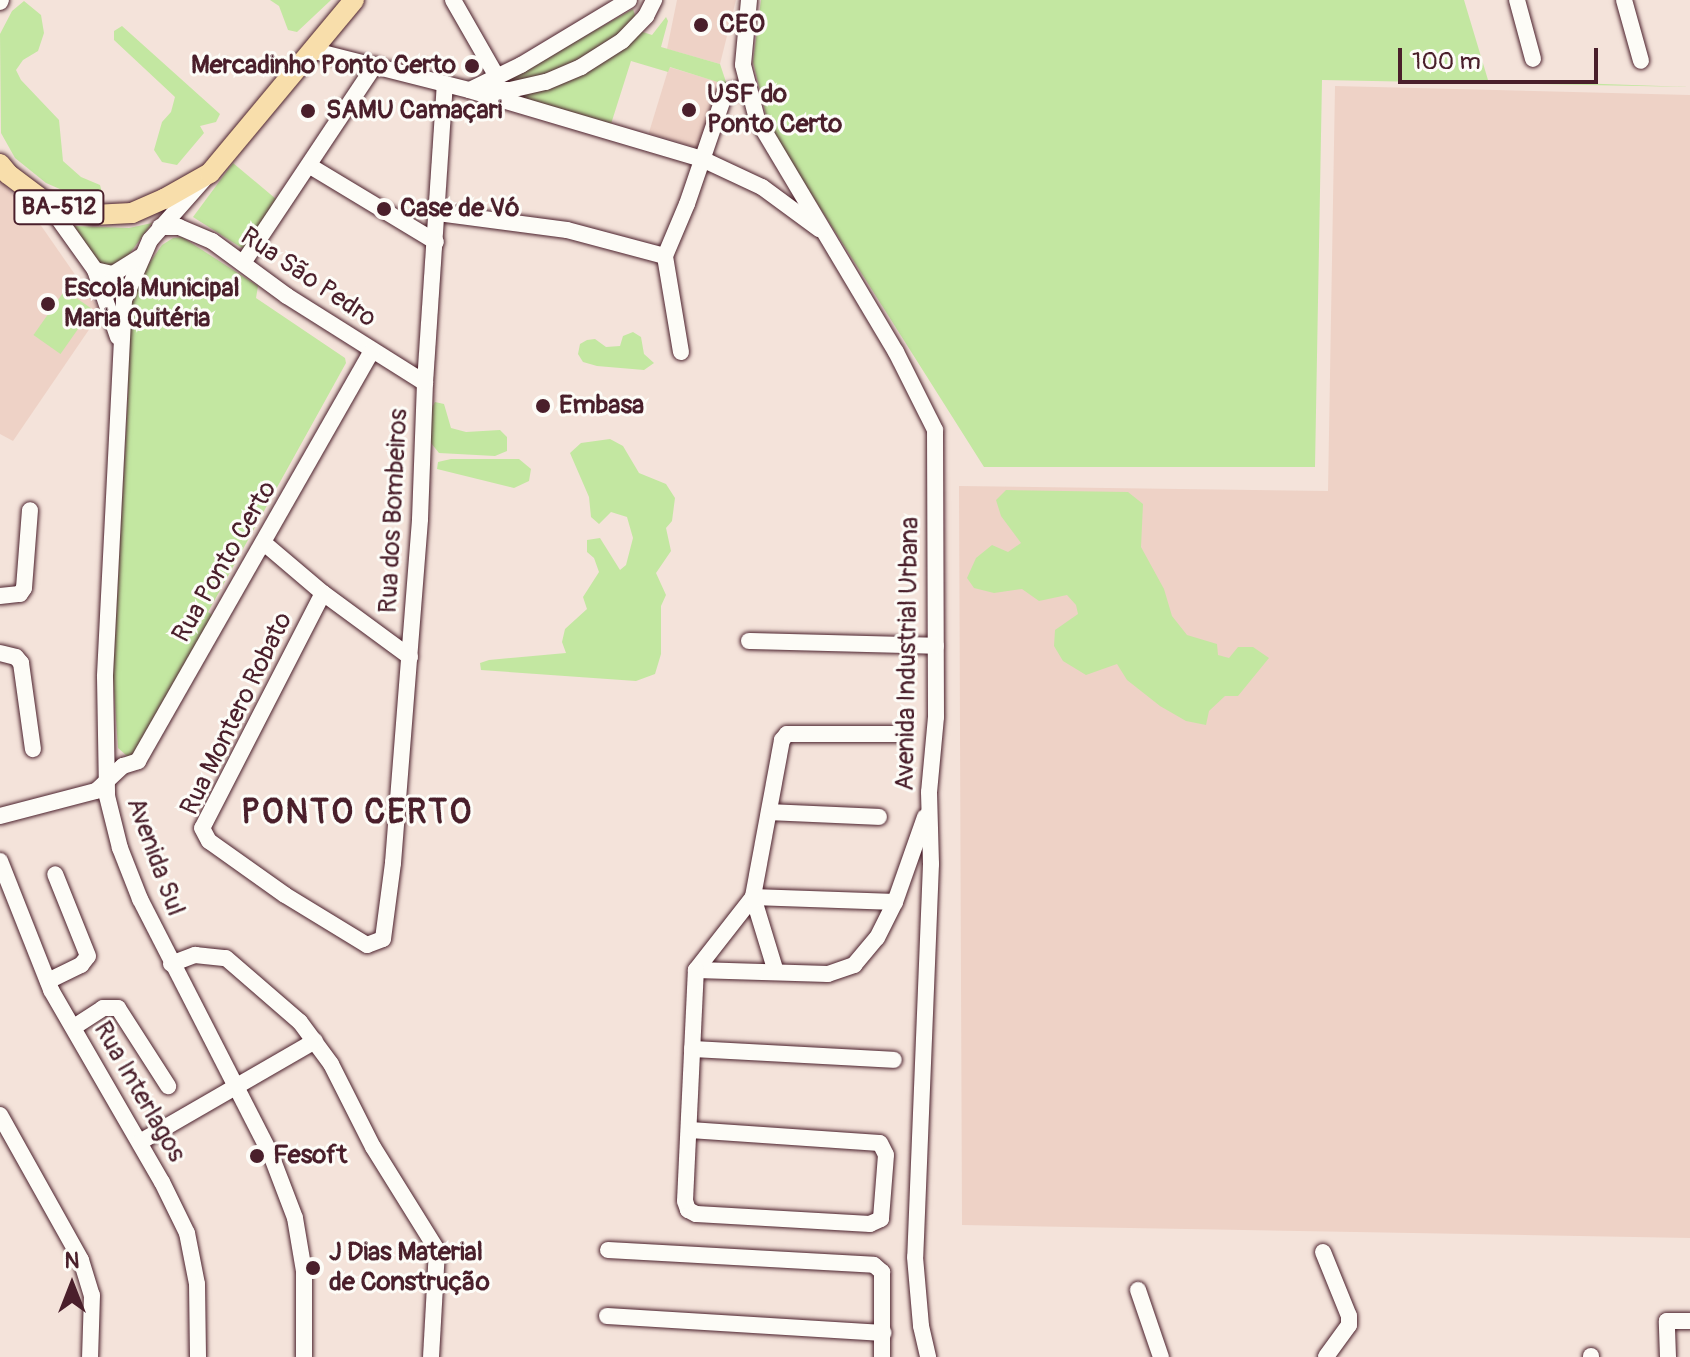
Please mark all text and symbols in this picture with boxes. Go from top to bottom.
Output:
place label: CEO [719,9,765,41]
marker: CEO [690,14,712,36]
scale bar [1402,32,1602,82]
text: 100 m [1412,47,1481,76]
place label: Mercadinho Ponto Certo [191,50,456,82]
marker: Mercadinho Ponto Certo [463,57,481,75]
place label: USF do Ponto Certo [707,79,842,140]
place label: SAMU Camaçari [326,95,502,127]
marker: USF do Ponto Certo [678,99,700,121]
marker: SAMU Camaçari [297,100,319,122]
road number: BA-512 [13,187,105,227]
place label: Case de Vó [400,193,519,225]
marker: Case de Vó [375,200,393,218]
street label: Rua São Pedro [234,221,382,335]
place label: Escola Municipal Maria Quitéria [64,273,240,334]
marker: Escola Municipal Maria Quitéria [39,295,57,313]
place label: Embasa [559,390,644,422]
marker: Embasa [534,397,552,415]
street label: Rua dos Bombeiros [373,408,415,614]
street label: Rua Ponto Certo [166,476,284,648]
street label: Avenida Industrial Urbana [890,517,926,791]
street label: Rua Montero Robato [174,607,300,821]
district label: PONTO CERTO [241,793,473,833]
street label: Avenida Sul [119,794,191,920]
street label: Rua Interlagos [86,1016,192,1168]
place label: Fesoft [273,1140,347,1172]
marker: Fesoft [248,1147,266,1165]
place label: J Dias Material de Construção [329,1237,490,1298]
north arrow [32,1245,112,1325]
text: N [65,1247,79,1275]
marker: J Dias Material de Construção [304,1259,322,1277]

